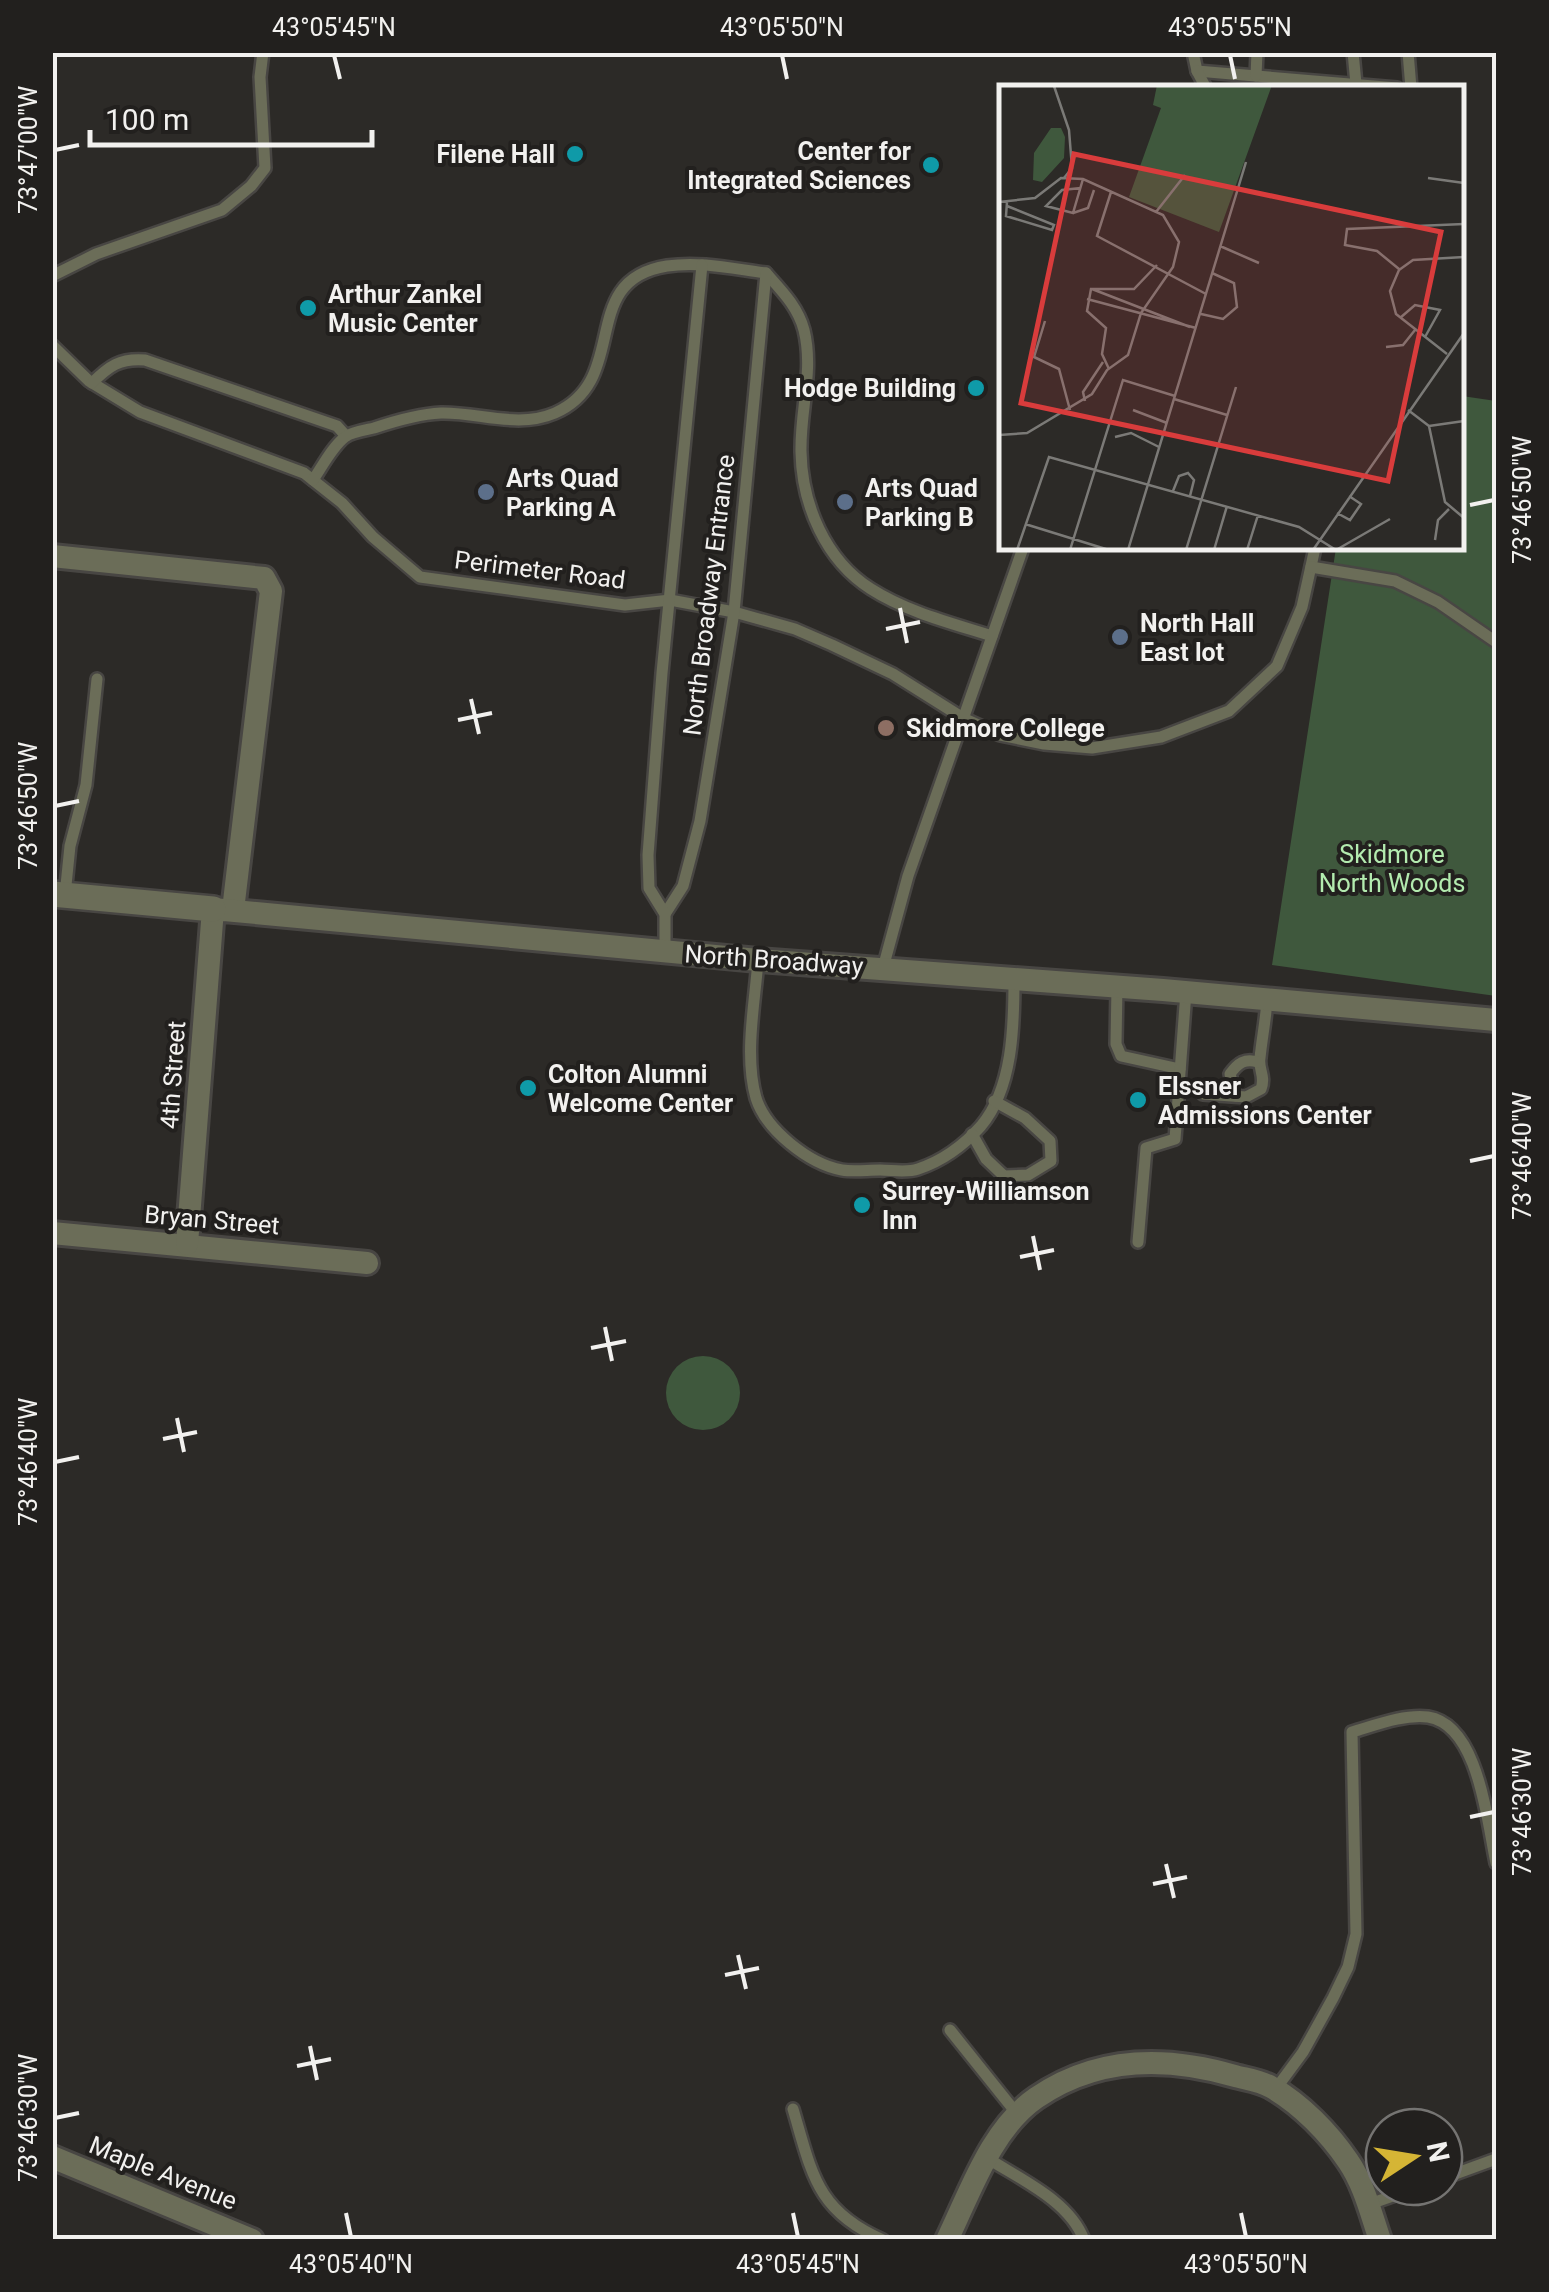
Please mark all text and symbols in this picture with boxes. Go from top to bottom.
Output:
text: 43°05'45"N [272,13,396,42]
text: 43°05'50"N [720,13,844,42]
text: 43°05'55"N [1168,13,1292,42]
scale bar [90,85,372,147]
inset map [999,85,1464,550]
text: 73°47'00"W [14,86,43,214]
text: 100 m [105,102,189,137]
place label: Center for Integrated Sciences [687,137,911,195]
place label: Filene Hall [437,140,555,169]
marker: Filene Hall [564,143,586,165]
marker: Center for Integrated Sciences [920,154,942,176]
place label: Arthur Zankel Music Center [328,280,482,338]
marker: Arthur Zankel Music Center [297,297,319,319]
place label: Hodge Building [784,374,956,403]
marker: Hodge Building [965,377,987,399]
text: 73°46'50"W [1508,436,1537,564]
street label: North Broadway Entrance [677,453,741,737]
place label: Arts Quad Parking A [506,464,619,522]
place label: Arts Quad Parking B [865,474,978,532]
marker: Arts Quad Parking A [475,481,497,503]
marker: Arts Quad Parking B [834,491,856,513]
street label: Perimeter Road [453,545,627,595]
place label: North Hall East lot [1140,609,1254,667]
marker: North Hall East lot [1109,626,1131,648]
place label: Skidmore College [906,714,1105,743]
marker: Skidmore College [875,717,897,739]
text: 73°46'50"W [14,742,43,870]
park label: Skidmore North Woods [1319,840,1465,898]
street label: North Broadway [684,939,865,981]
street label: 4th Street [155,1020,191,1130]
place label: Colton Alumni Welcome Center [548,1060,733,1118]
place label: Elssner Admissions Center [1158,1072,1372,1130]
marker: Colton Alumni Welcome Center [517,1077,539,1099]
marker: Elssner Admissions Center [1127,1089,1149,1111]
text: 73°46'40"W [1508,1092,1537,1220]
place label: Surrey-Williamson Inn [882,1177,1090,1235]
marker: Surrey-Williamson Inn [851,1194,873,1216]
street label: Bryan Street [143,1200,281,1240]
text: 73°46'40"W [14,1398,43,1526]
text: 73°46'30"W [1508,1748,1537,1876]
text: 73°46'30"W [14,2054,43,2182]
north arrow [1364,2107,1464,2207]
street label: Maple Avenue [85,2130,241,2216]
text: N [1420,2139,1456,2165]
text: 43°05'40"N [289,2250,413,2279]
text: 43°05'45"N [736,2250,860,2279]
text: 43°05'50"N [1184,2250,1308,2279]

